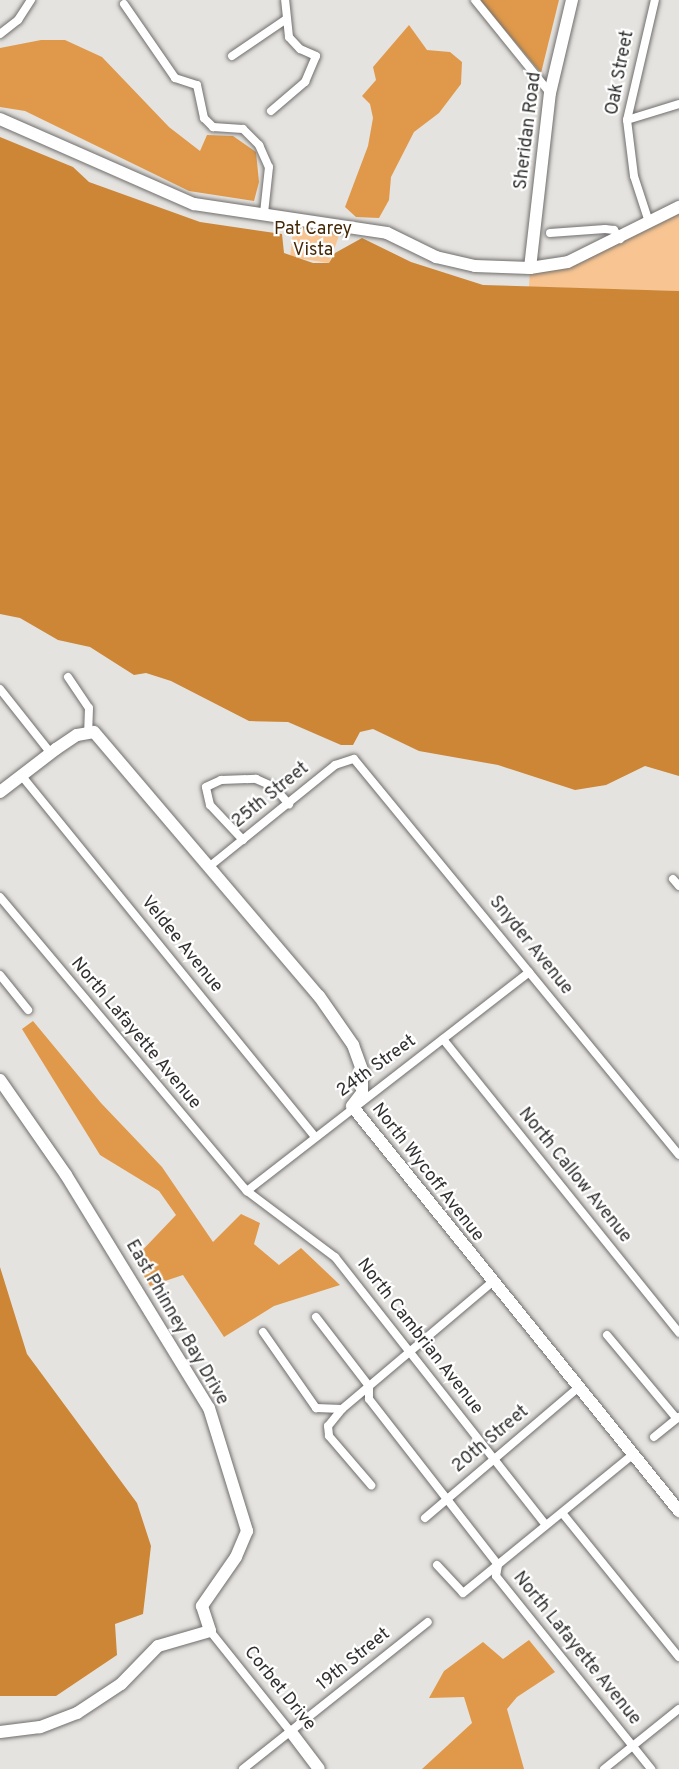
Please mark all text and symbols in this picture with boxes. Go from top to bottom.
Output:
street label: Oak Street [602,29,640,117]
street label: Sheridan Road [511,71,547,191]
park label: Pat Carey Vista [274,220,352,262]
street label: 25th Street [228,758,314,834]
street label: Veldee Avenue [135,892,227,998]
street label: Snyder Avenue [483,892,577,1000]
street label: North Lafayette Avenue [65,954,205,1114]
street label: 24th Street [333,1031,421,1103]
street label: North Wycoff Avenue [366,1099,488,1247]
street label: North Callow Avenue [513,1104,635,1248]
street label: East Phinney Bay Drive [120,1237,232,1409]
street label: North Cambrian Avenue [351,1254,487,1420]
street label: 20th Street [448,1402,534,1478]
street label: North Lafayette Avenue [507,1568,645,1730]
street label: 19th Street [313,1624,395,1696]
street label: Corbet Drive [238,1642,320,1736]

